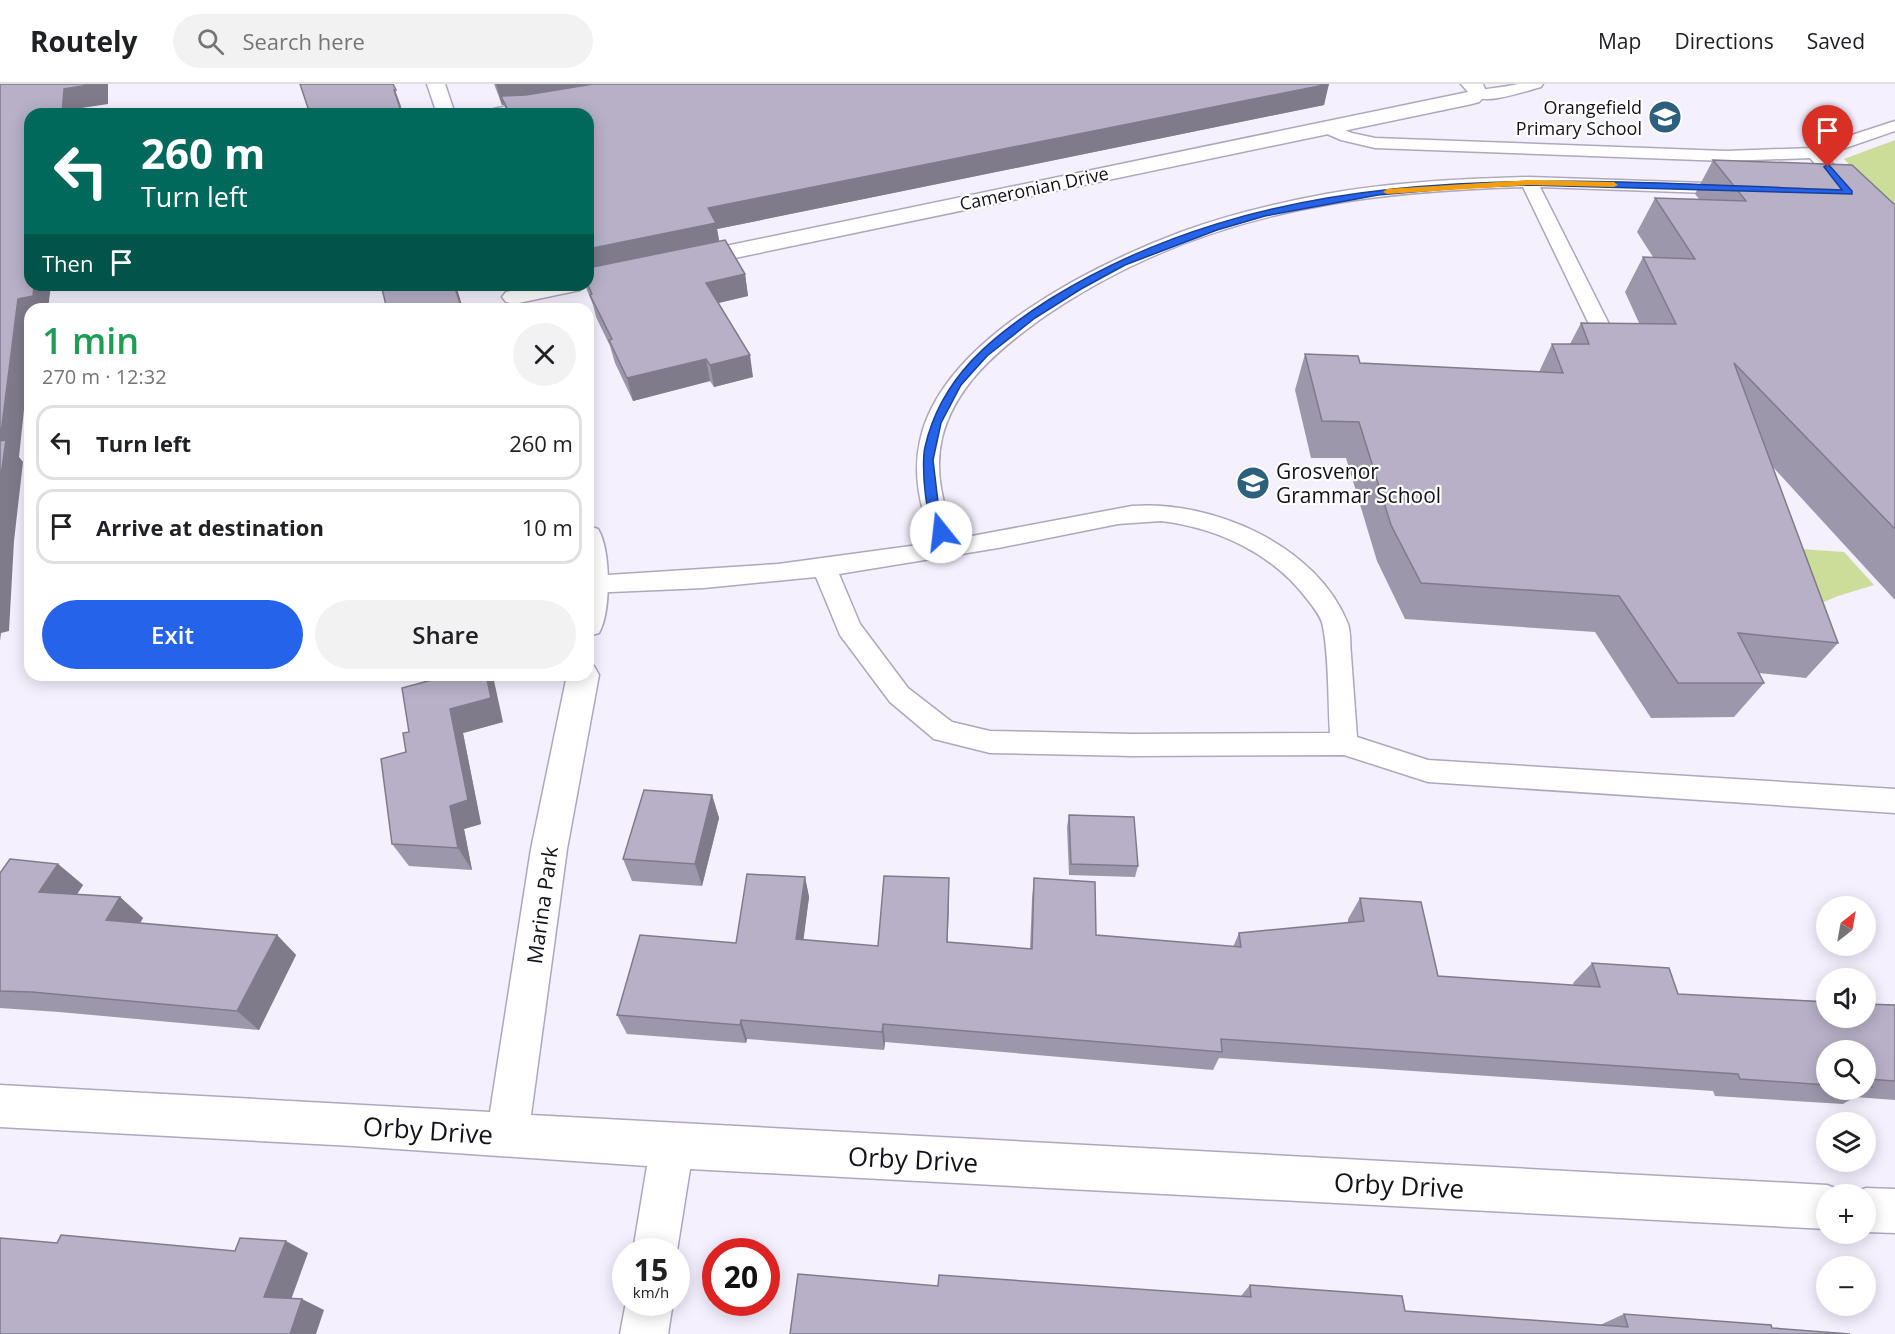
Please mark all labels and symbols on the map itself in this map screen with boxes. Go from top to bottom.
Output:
place label: Orangefield Primary School [1516,95,1642,140]
school or university icon: Orangefield Primary School [1647,99,1683,135]
pin [1802,105,1853,167]
street label: Cameronian Drive [957,160,1111,216]
place label: Grosvenor Grammar School [1276,457,1441,509]
school or university icon: Grosvenor Grammar School [1235,465,1271,501]
position arrow [909,500,973,564]
street label: Marina Park [520,844,564,966]
north arrow [1816,896,1876,956]
street label: Orby Drive [362,1108,494,1152]
street label: Orby Drive [847,1138,979,1180]
street label: Orby Drive [1333,1164,1465,1206]
speed limit sign: 20 [702,1238,780,1316]

